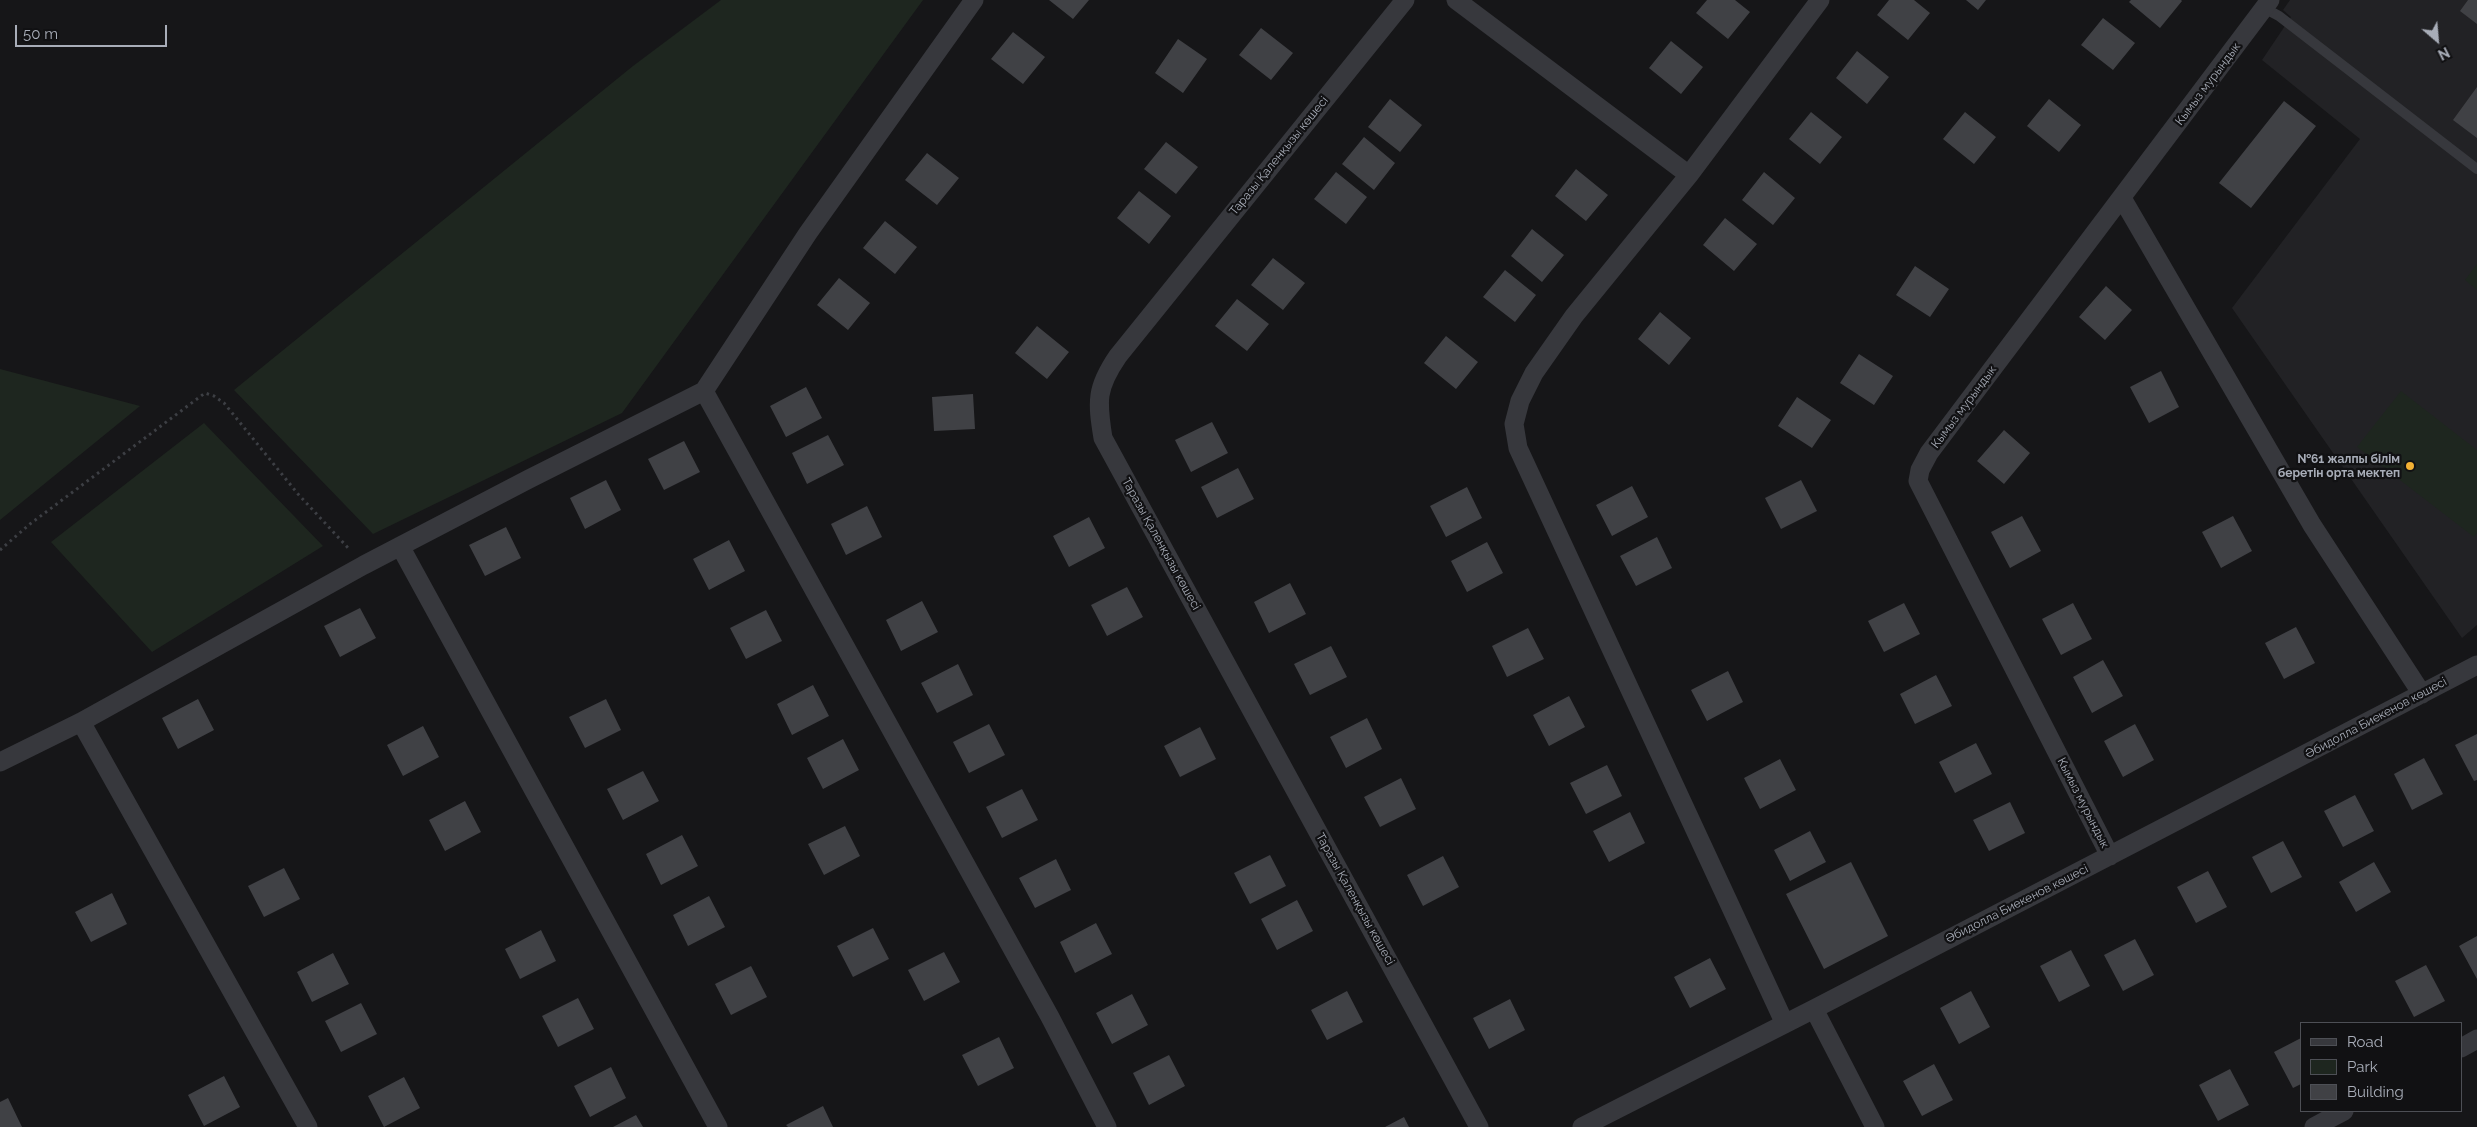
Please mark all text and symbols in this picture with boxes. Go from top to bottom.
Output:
scale bar [18,15,170,47]
north arrow [2412,15,2462,65]
text: 50 m [23,25,58,43]
street label: Кымыз мурындык [2172,40,2244,128]
text: N [2435,44,2452,63]
street label: Таразы Қаленқызы көшесі [1227,94,1331,218]
street label: Кымыз мурындык [1928,363,2000,451]
place label: №61 жалпы білім беретін орта мектеп [2278,452,2400,480]
marker: №61 жалпы білім беретін орта мектеп [2404,460,2416,472]
street label: Таразы Қаленқызы көшесі [1119,476,1203,612]
street label: Әбидолла Биекенов көшесі [2303,675,2449,761]
street label: Кымыз мурындык [2054,755,2112,851]
street label: Таразы Қаленқызы көшесі [1313,831,1397,967]
street label: Әбидолла Биекенов көшесі [1943,862,2091,946]
legend [2300,1022,2462,1112]
text: Road [2347,1033,2383,1051]
text: Park [2347,1058,2378,1076]
text: Building [2347,1083,2404,1101]

